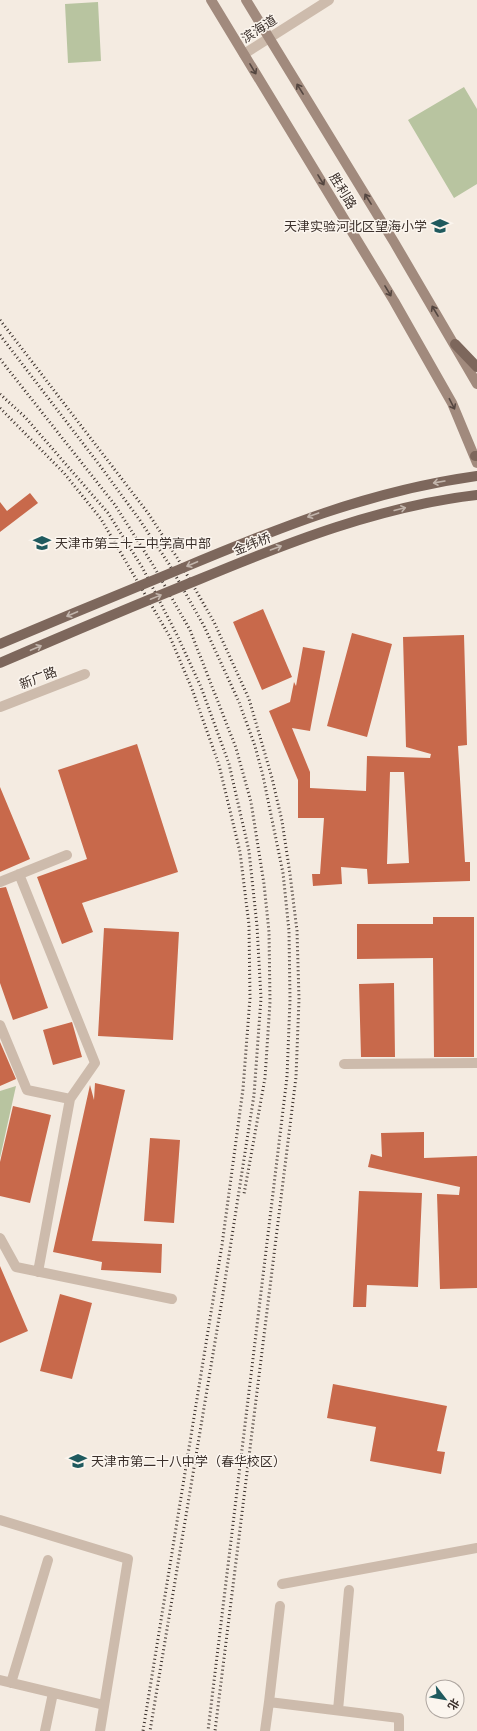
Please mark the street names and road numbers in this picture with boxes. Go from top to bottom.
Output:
street label: 滨海道 [239,12,279,46]
street label: 胜利路 [327,170,359,212]
street label: 金纬桥 [231,530,273,558]
street label: 新广路 [17,664,59,692]

